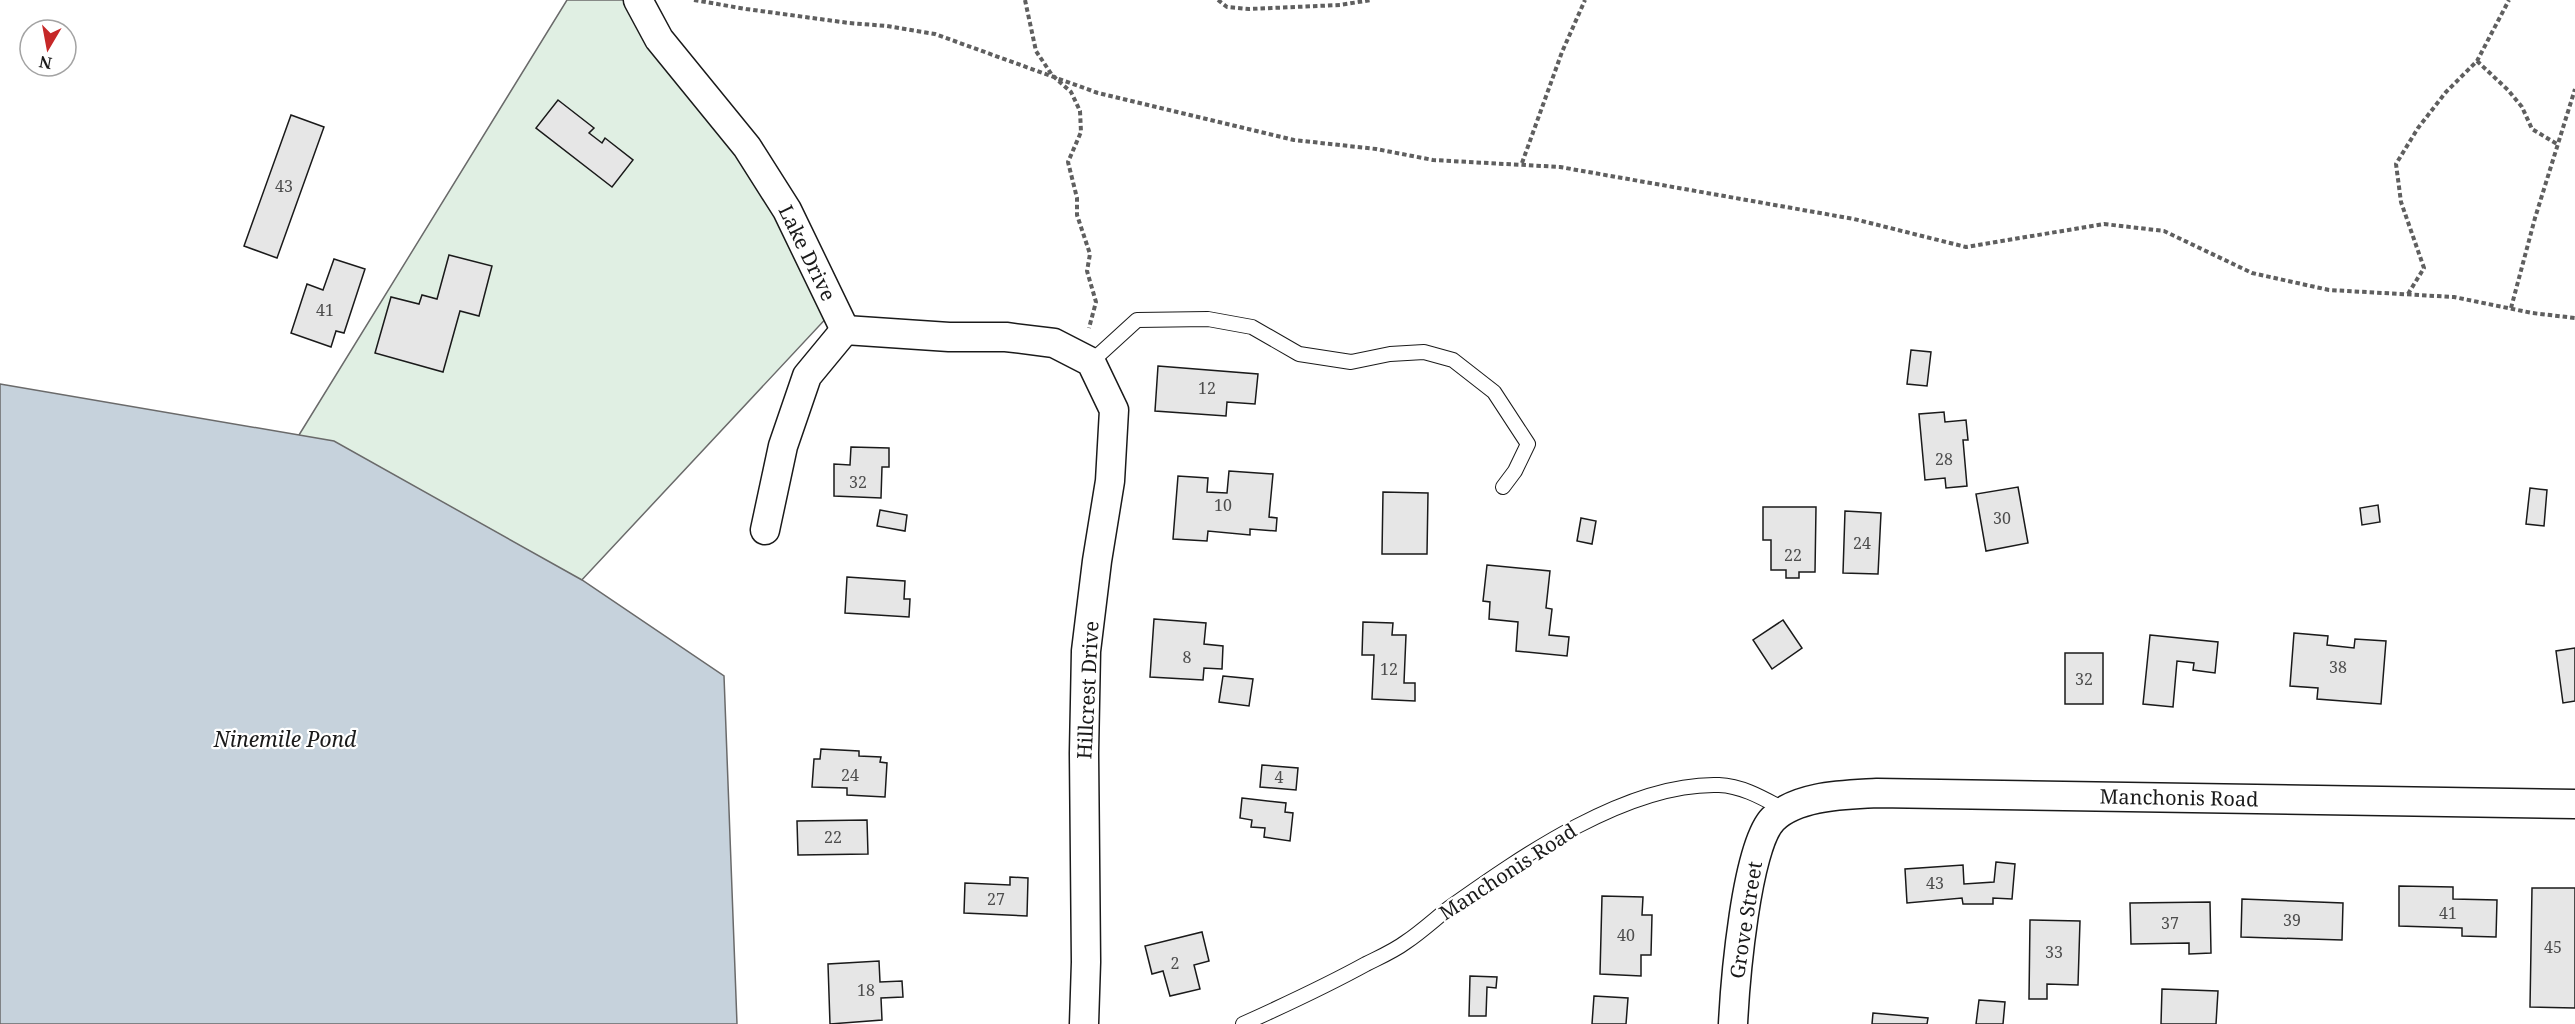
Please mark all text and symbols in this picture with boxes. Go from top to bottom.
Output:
north arrow [18,18,78,78]
text: N [37,51,54,75]
house number: 43 [275,175,293,197]
street label: Lake Drive [773,200,842,305]
house number: 41 [316,299,334,321]
house number: 12 [1198,377,1216,399]
house number: 28 [1935,448,1953,470]
house number: 32 [849,471,867,493]
house number: 10 [1214,494,1232,516]
house number: 30 [1993,507,2011,529]
house number: 24 [1853,532,1871,554]
house number: 22 [1784,544,1802,566]
street label: Hillcrest Drive [1070,620,1105,760]
house number: 8 [1183,646,1192,668]
house number: 38 [2329,656,2347,678]
house number: 12 [1380,658,1398,680]
house number: 32 [2075,668,2093,690]
water label: Ninemile Pond [213,725,357,753]
house number: 24 [841,764,859,786]
house number: 4 [1275,766,1284,788]
street label: Manchonis Road [2099,783,2259,812]
street label: Manchonis Road [1434,817,1582,926]
house number: 22 [824,826,842,848]
street label: Grove Street [1723,859,1768,981]
house number: 43 [1926,872,1944,894]
house number: 27 [987,888,1005,910]
house number: 41 [2439,902,2457,924]
house number: 39 [2283,909,2301,931]
house number: 37 [2161,912,2179,934]
house number: 40 [1617,924,1635,946]
house number: 45 [2544,936,2562,958]
house number: 33 [2045,941,2063,963]
house number: 2 [1171,952,1179,974]
house number: 18 [857,979,875,1001]

